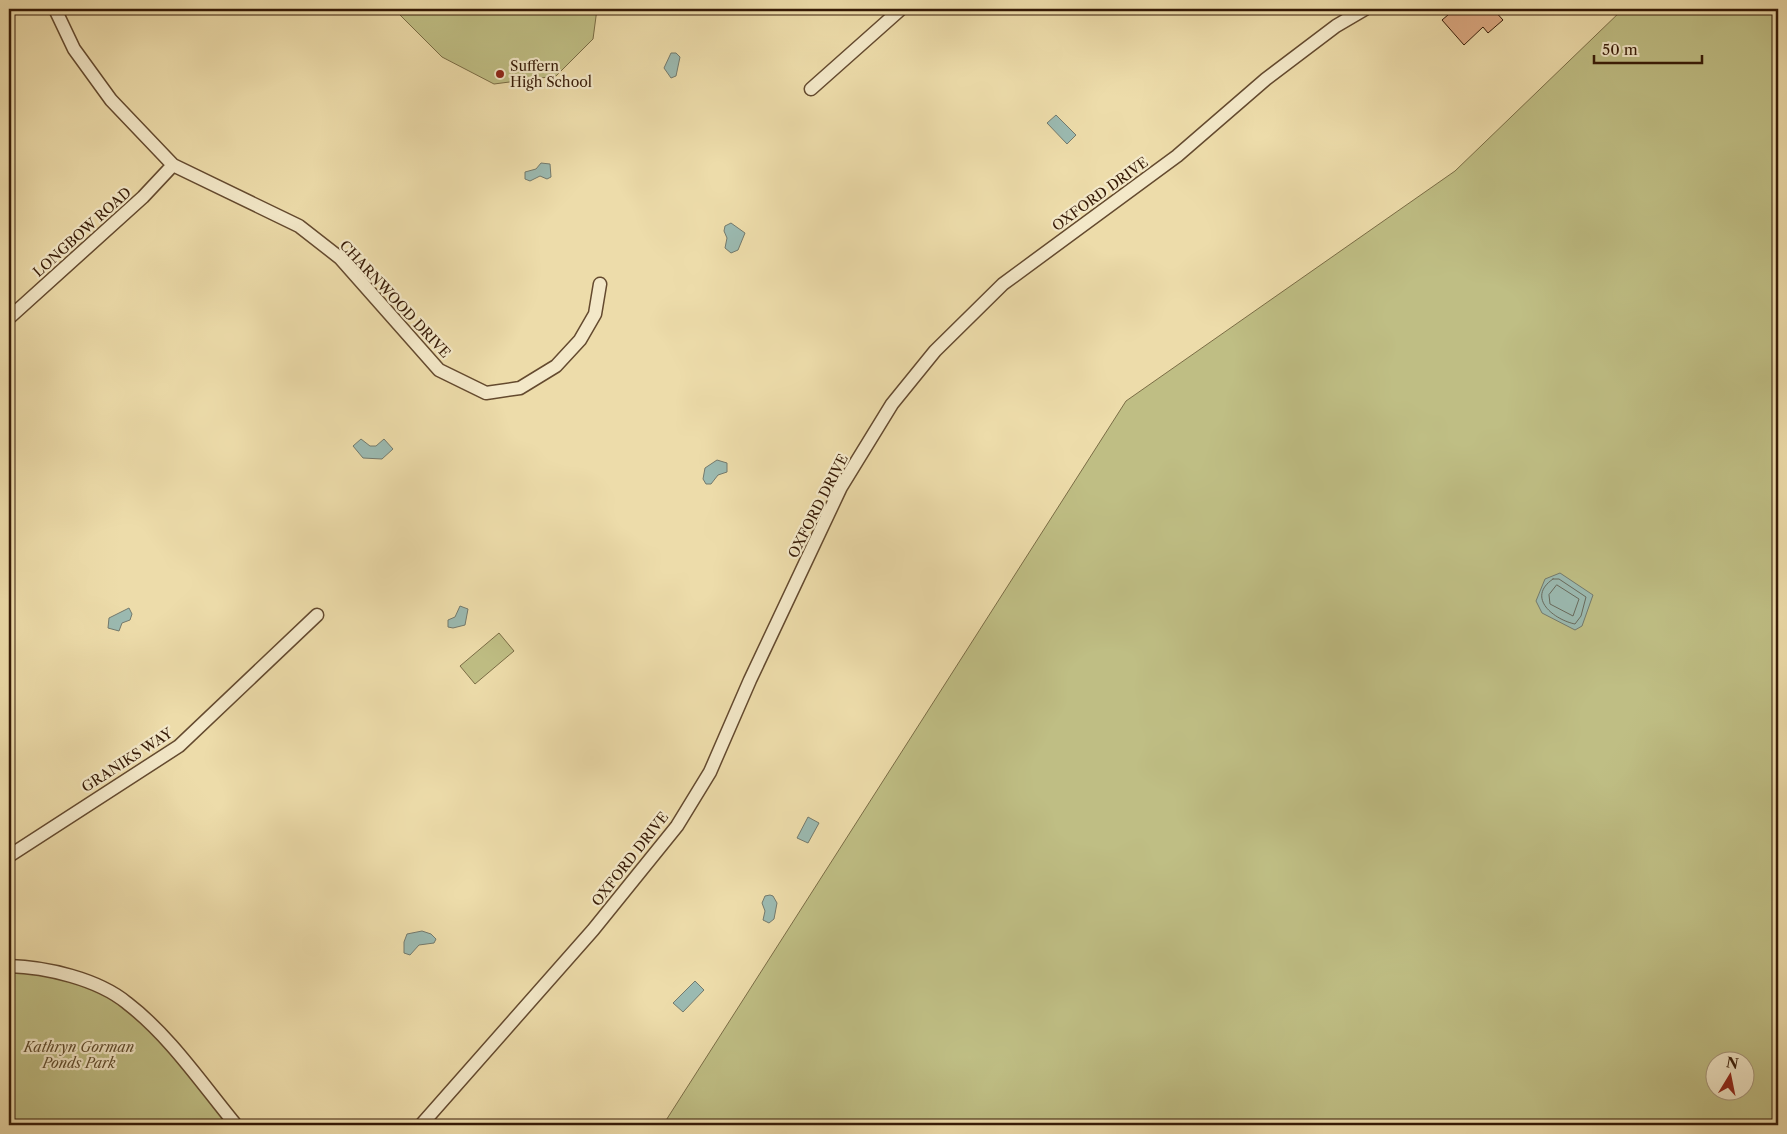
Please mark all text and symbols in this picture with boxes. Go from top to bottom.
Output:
scale bar [1594,32,1702,64]
text: 50 m [1602,40,1638,59]
place label: Suffern High School [510,57,592,91]
marker: Suffern High School [494,68,506,80]
street label: OXFORD DRIVE [1048,153,1152,235]
street label: LONGBOW ROAD [29,183,135,281]
street label: CHARNWOOD DRIVE [336,236,454,362]
street label: OXFORD DRIVE [784,451,852,561]
street label: GRANIKS WAY [78,723,177,796]
street label: OXFORD DRIVE [588,808,672,910]
park label: Kathryn Gorman Ponds Park [23,1038,134,1072]
north arrow [1704,1052,1754,1102]
text: N [1725,1053,1740,1073]

